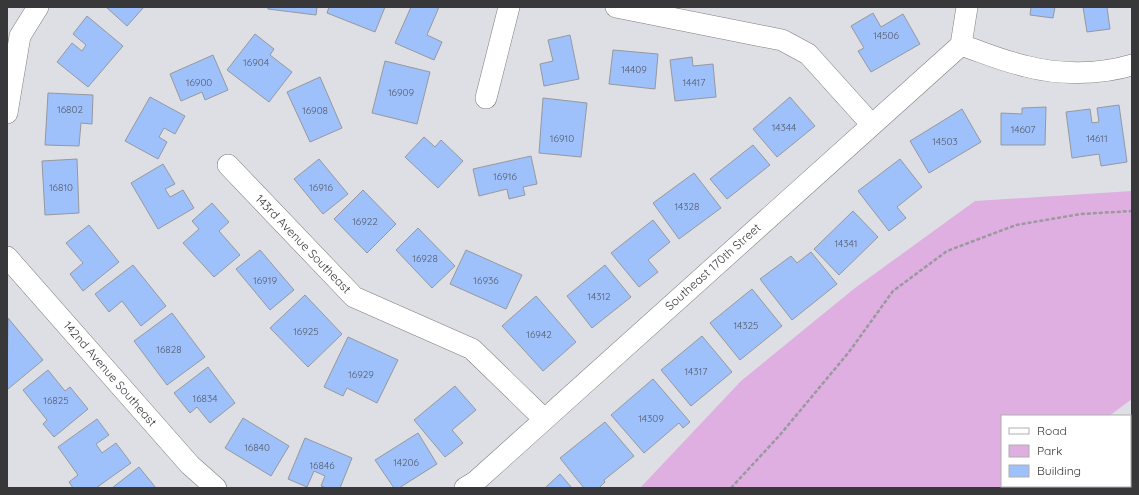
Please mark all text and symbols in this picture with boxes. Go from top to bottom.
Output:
house number: 14506 [873,29,899,42]
house number: 16904 [243,56,269,69]
house number: 14409 [621,63,647,76]
house number: 16900 [186,76,212,89]
house number: 14417 [683,76,705,89]
house number: 16909 [388,86,415,99]
house number: 16802 [57,103,83,116]
house number: 16908 [302,104,328,117]
house number: 14344 [772,121,796,134]
house number: 14607 [1011,123,1035,136]
house number: 16910 [550,132,574,145]
house number: 14611 [1086,132,1108,145]
house number: 14503 [932,135,958,148]
house number: 16916 [493,170,518,183]
house number: 16810 [49,181,73,194]
house number: 16916 [309,181,334,194]
street label: 143rd Avenue Southeast [252,191,354,296]
house number: 14328 [675,200,700,213]
house number: 16922 [352,215,378,228]
street label: Southeast 170th Street [662,220,764,314]
house number: 14341 [835,237,857,250]
house number: 16928 [412,252,438,265]
house number: 16919 [253,274,277,287]
house number: 16936 [473,274,499,287]
house number: 14312 [587,290,611,303]
street label: 142nd Avenue Southeast [61,318,160,429]
house number: 14325 [733,319,759,332]
house number: 16925 [293,325,319,338]
house number: 16942 [526,328,552,341]
house number: 16828 [156,343,182,356]
house number: 14317 [685,365,707,378]
house number: 16929 [348,368,374,381]
house number: 16834 [193,392,218,405]
house number: 16825 [43,394,69,407]
house number: 14309 [638,412,664,425]
legend [1001,415,1131,487]
text: Road [1037,423,1067,438]
house number: 16840 [244,441,270,454]
text: Park [1037,443,1062,458]
house number: 14206 [393,456,419,469]
house number: 16846 [309,459,335,472]
text: Building [1037,463,1081,478]

